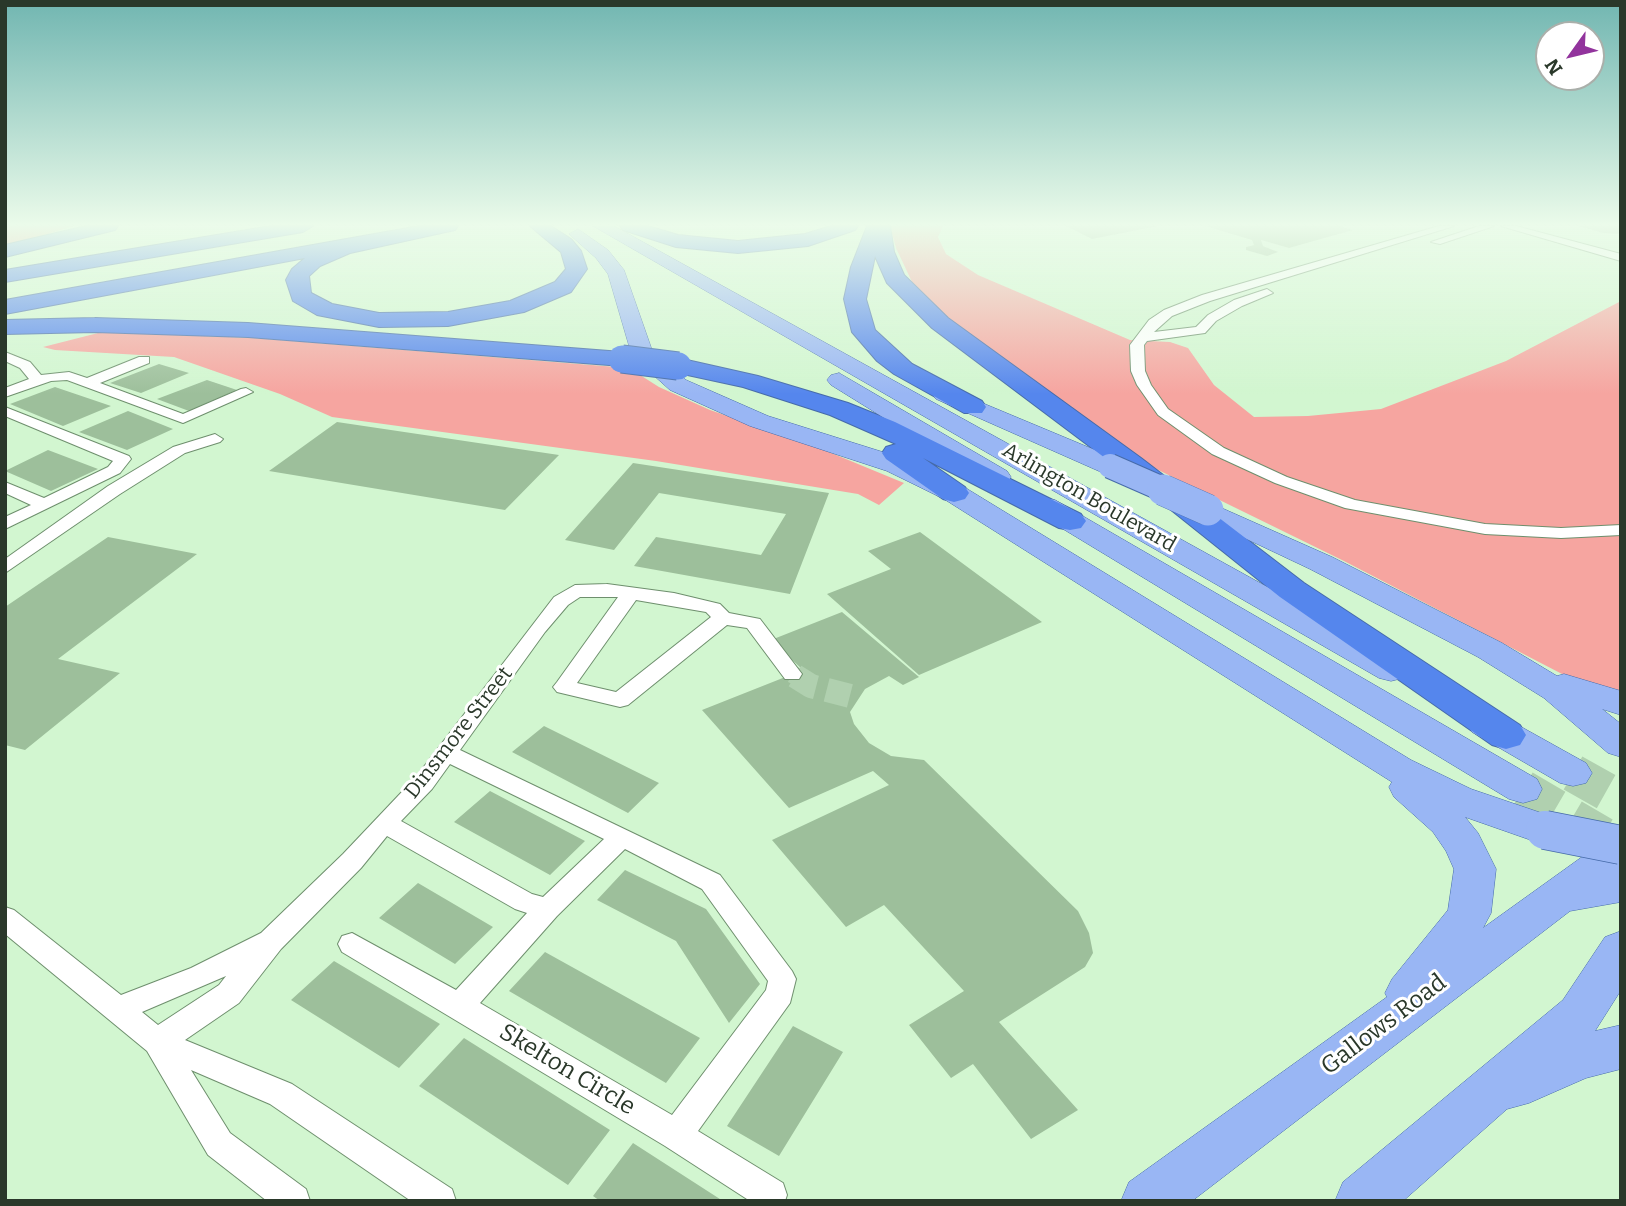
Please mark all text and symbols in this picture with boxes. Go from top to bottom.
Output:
north arrow [1535,21,1605,91]
text: N [1540,54,1567,79]
street label: Arlington Boulevard [998,438,1180,558]
street label: Dinsmore Street [400,662,518,804]
street label: Gallows Road [1316,969,1452,1081]
street label: Skelton Circle [494,1018,640,1122]

